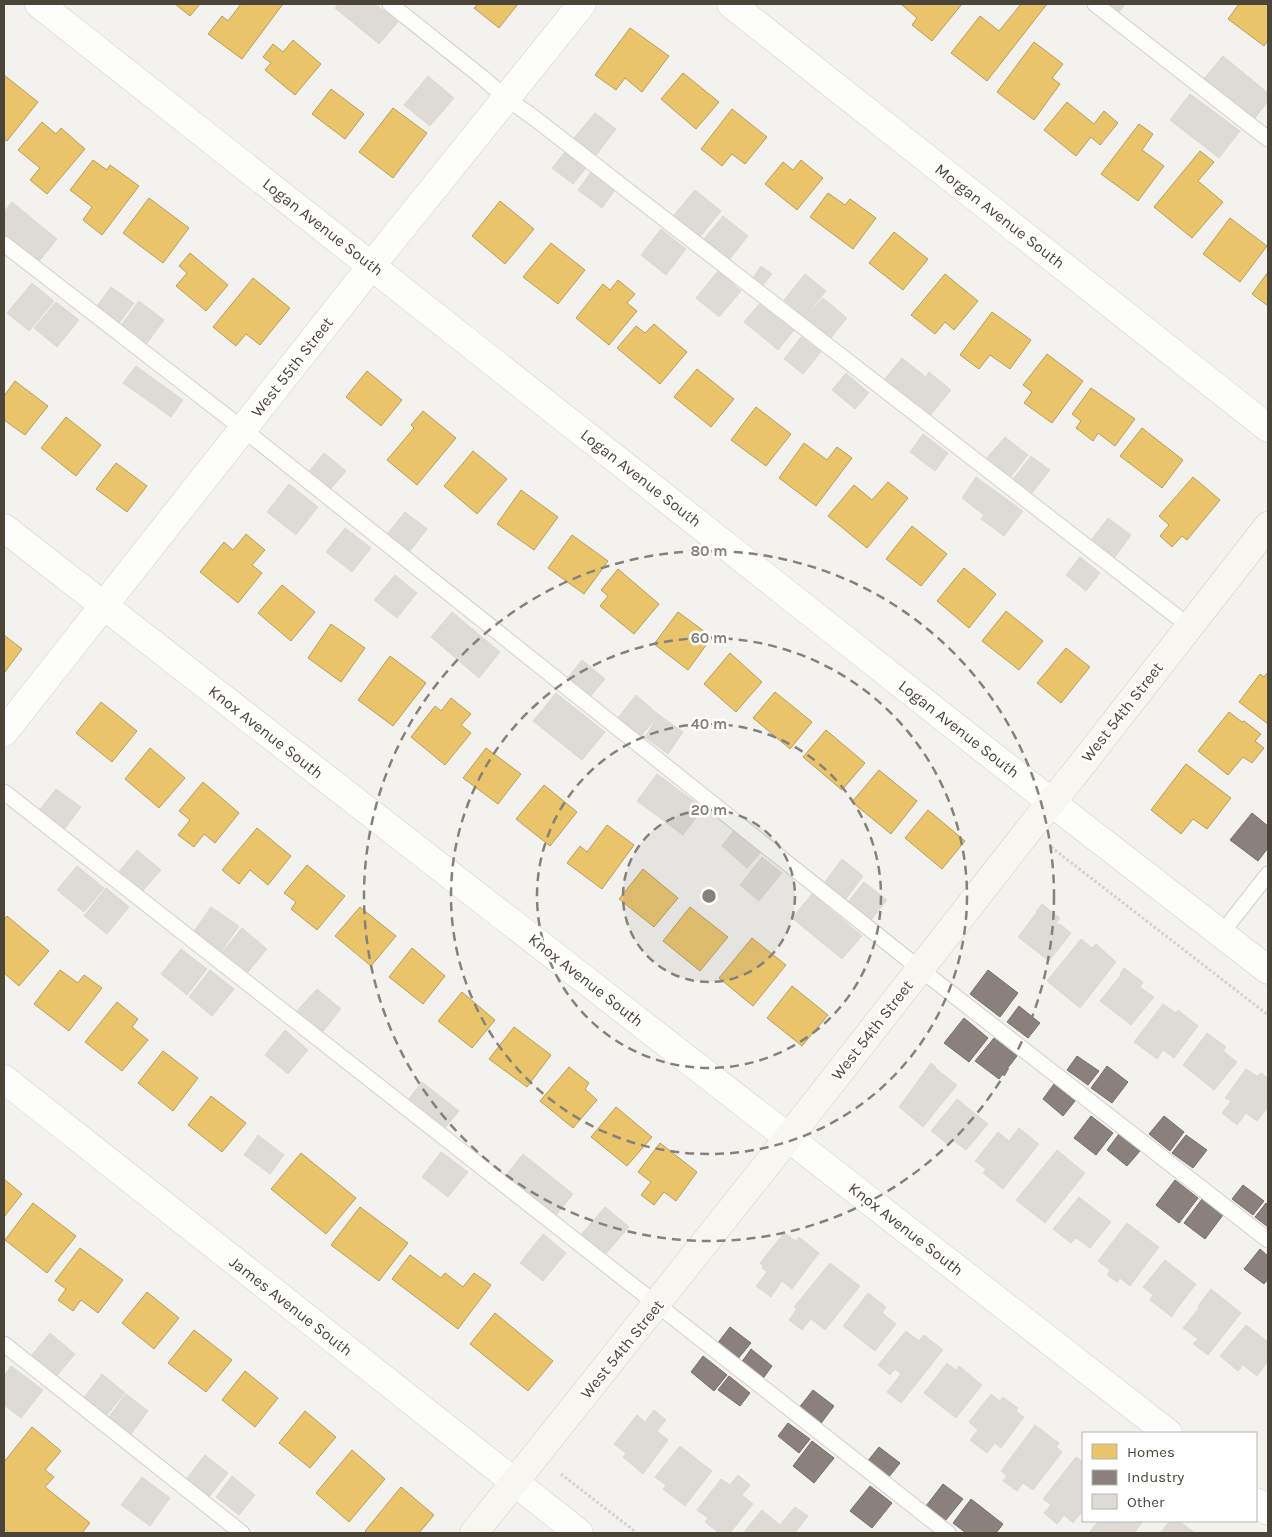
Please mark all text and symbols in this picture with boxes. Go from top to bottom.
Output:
street label: Morgan Avenue South [931,159,1069,273]
street label: Logan Avenue South [259,174,387,280]
street label: West 55th Street [247,313,337,421]
street label: Logan Avenue South [577,425,705,531]
text: 80 m [690,542,728,560]
text: 60 m [691,629,727,647]
street label: West 54th Street [1077,658,1167,766]
street label: Logan Avenue South [895,676,1023,782]
street label: Knox Avenue South [205,681,327,783]
text: 40 m [691,715,727,733]
text: 20 m [691,801,727,819]
centre of rings [700,887,718,905]
street label: Knox Avenue South [525,929,647,1031]
street label: West 54th Street [827,976,917,1084]
street label: Knox Avenue South [845,1178,967,1280]
street label: James Avenue South [226,1252,356,1360]
street label: West 54th Street [576,1296,668,1402]
legend [1082,1432,1257,1522]
text: Homes [1127,1443,1175,1461]
text: Industry [1127,1468,1184,1486]
text: Other [1127,1493,1165,1511]

